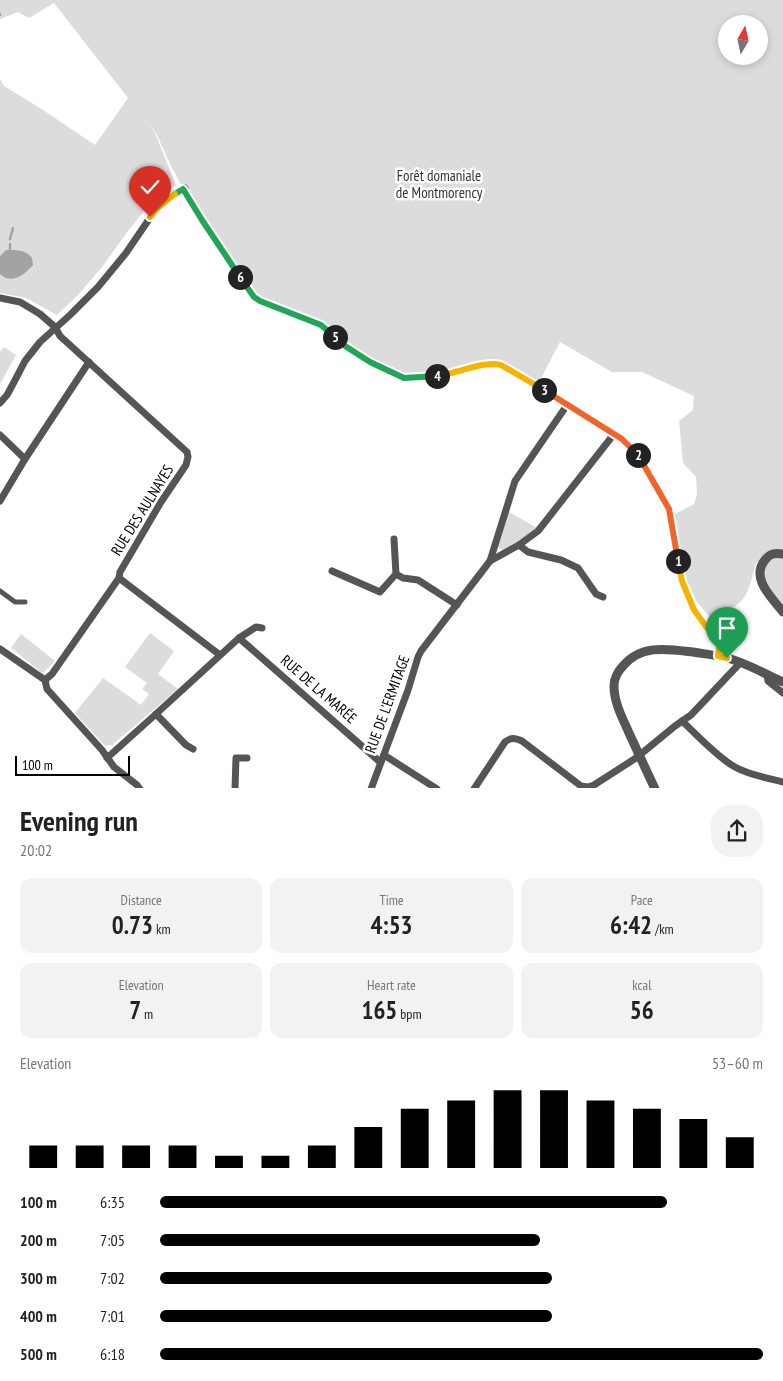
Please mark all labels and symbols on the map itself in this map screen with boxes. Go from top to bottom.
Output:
north arrow [718,15,768,65]
pin [129,166,171,217]
park label: Forêt domaniale de Montmorency [396,166,483,202]
pin: 6 [228,264,252,290]
pin: 5 [322,324,348,350]
pin: 4 [424,364,450,388]
pin: 3 [532,378,556,402]
pin: 2 [626,442,650,468]
street label: RUE DES AULNAYES [107,461,177,559]
pin: 1 [666,548,690,574]
pin [706,607,748,658]
street label: RUE DE LA MARÉE [277,651,361,727]
street label: RUE DE L'ERMITAGE [361,652,413,756]
scale bar [15,754,130,777]

